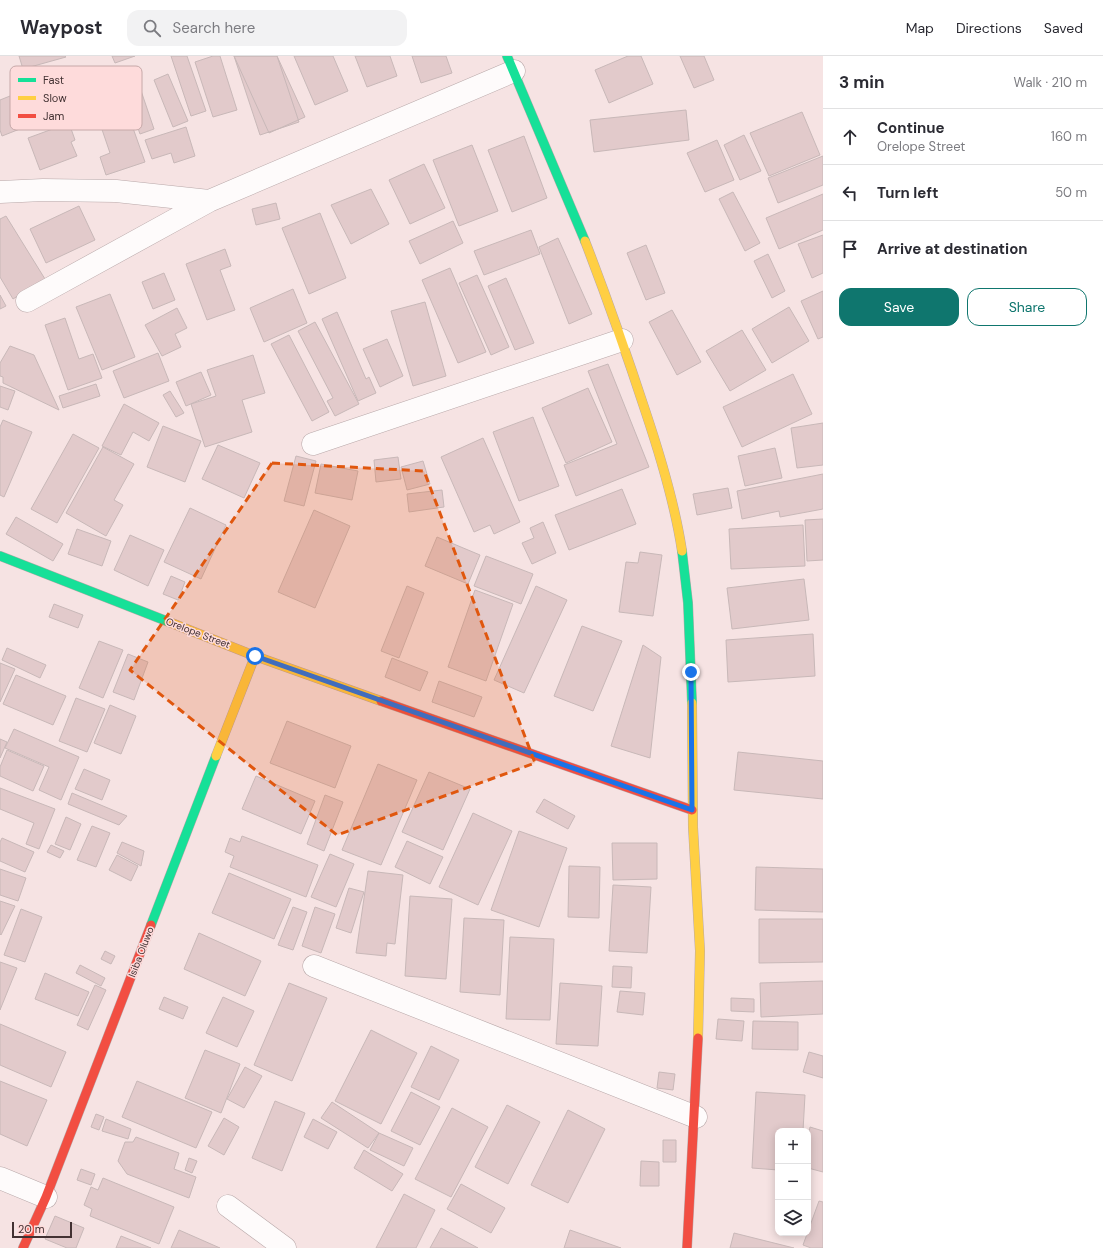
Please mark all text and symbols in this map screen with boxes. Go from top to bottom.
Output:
search box [127,10,407,46]
text: Waypost [20,15,103,40]
icon: search [141,17,163,39]
text: Search here [173,18,255,38]
text: Map [906,19,934,37]
text: Directions [956,19,1022,37]
text: Saved [1044,19,1083,37]
legend [10,66,142,130]
text: 3 min [839,71,884,93]
text: Fast [43,73,64,87]
text: Walk · 210 m [1014,74,1087,91]
text: Slow [43,91,67,105]
text: Jam [43,109,64,123]
text: Continue [877,118,945,138]
icon: ahead [839,126,861,148]
text: 160 m [1051,128,1087,145]
text: Orelope Street [877,138,965,155]
icon: left [839,182,861,204]
text: Turn left [877,183,938,203]
text: 50 m [1055,184,1087,201]
icon: arrive [839,238,861,260]
text: Arrive at destination [877,239,1028,259]
button: Save [839,288,959,326]
button: Share [967,288,1087,326]
street label: Orelope Street [164,615,232,651]
route start [246,647,264,665]
route end [682,663,700,681]
street label: Isiba Oluwo [125,925,157,979]
map controls [775,1128,811,1236]
button: + [775,1128,811,1164]
button: − [775,1164,811,1200]
button: layers [775,1200,811,1236]
scale bar [12,1220,72,1239]
text: 20 m [18,1222,44,1236]

